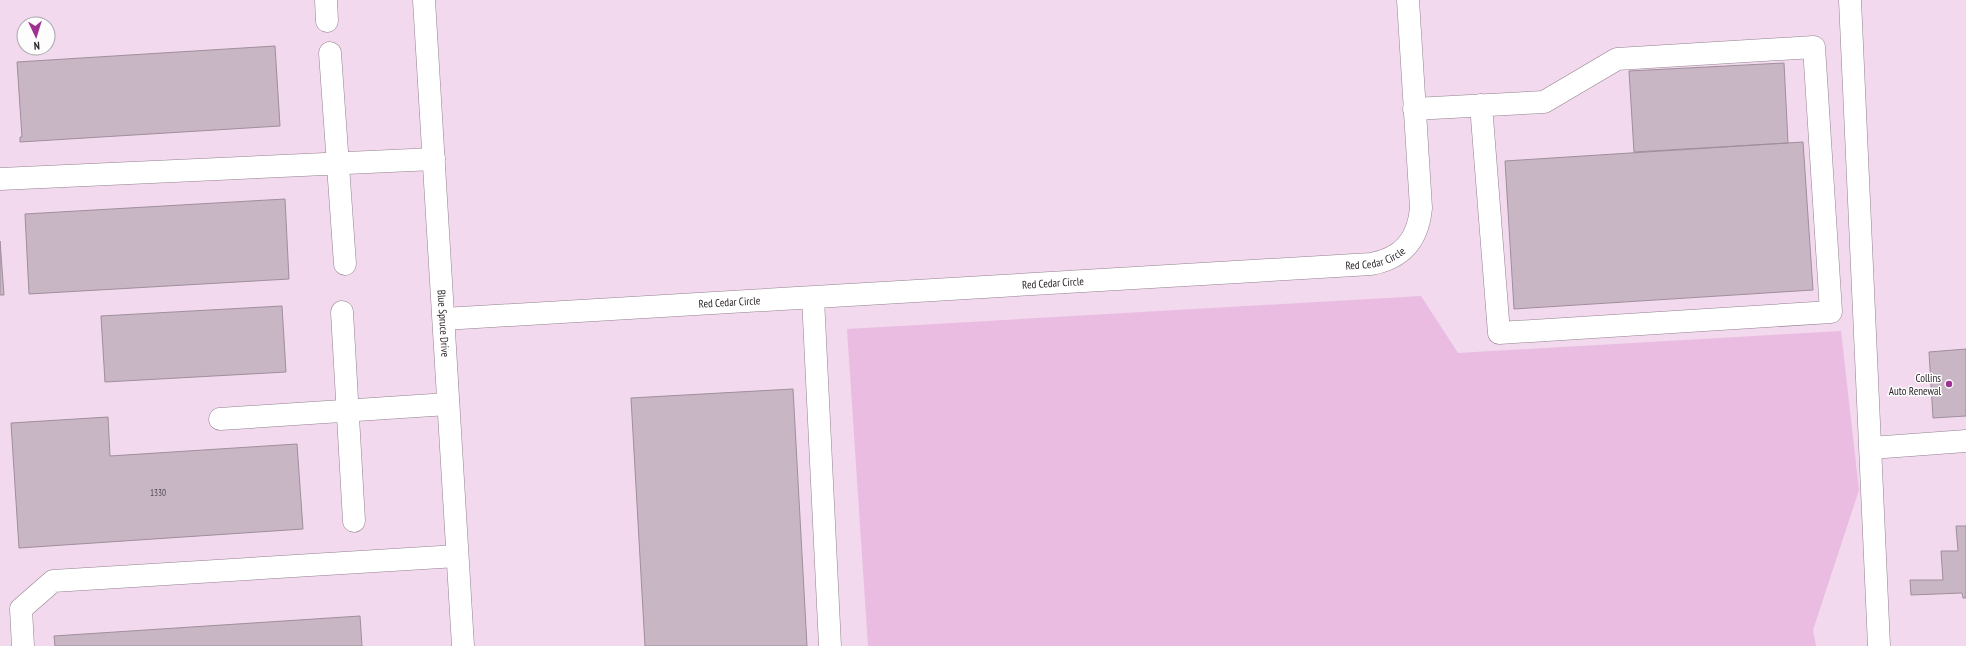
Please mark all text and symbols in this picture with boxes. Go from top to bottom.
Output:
north arrow [16,16,56,56]
text: N [33,39,40,53]
street label: Red Cedar Circle [1345,244,1409,273]
street label: Red Cedar Circle [1022,274,1085,292]
street label: Blue Spruce Drive [435,289,453,358]
street label: Red Cedar Circle [698,293,761,311]
place label: Collins Auto Renewal [1889,371,1941,398]
marker: Collins Auto Renewal [1944,379,1954,389]
house number: 1330 [150,487,166,498]

